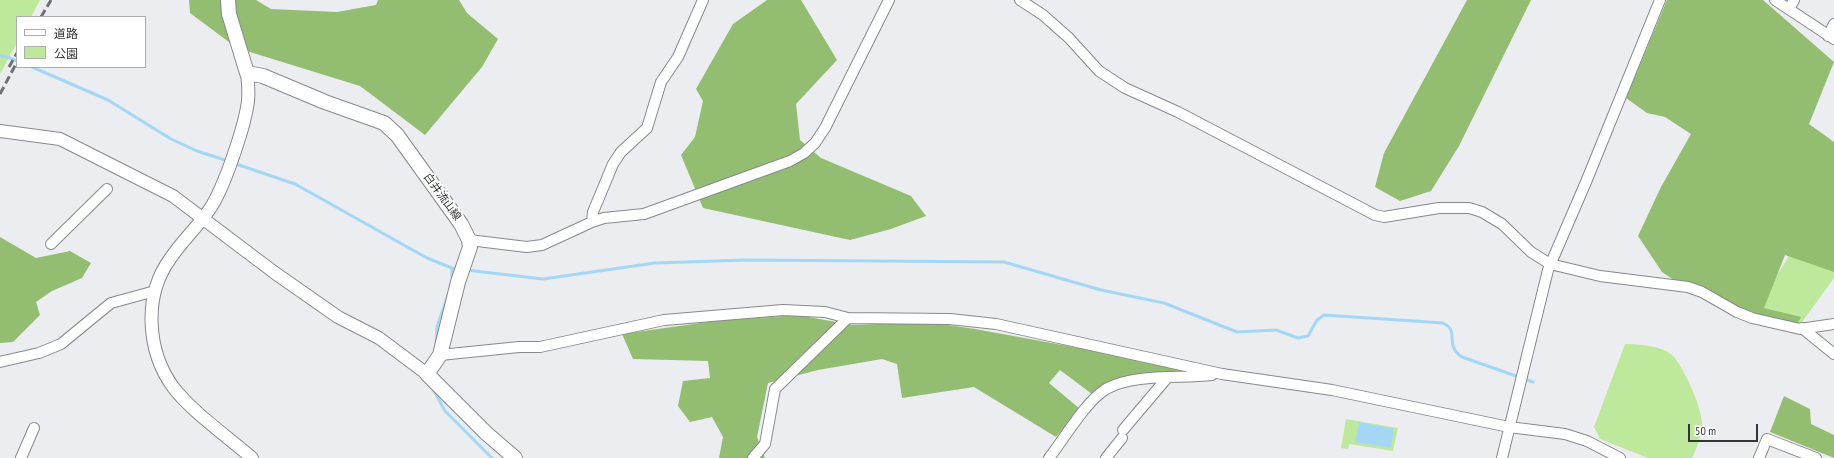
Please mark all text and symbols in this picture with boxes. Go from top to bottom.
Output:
legend [16,16,146,68]
text: 道路 [54,26,78,41]
text: 公園 [54,46,78,61]
street label: 白井流山線 [420,171,464,223]
scale bar [1690,416,1760,442]
text: 50 m [1695,423,1716,438]

